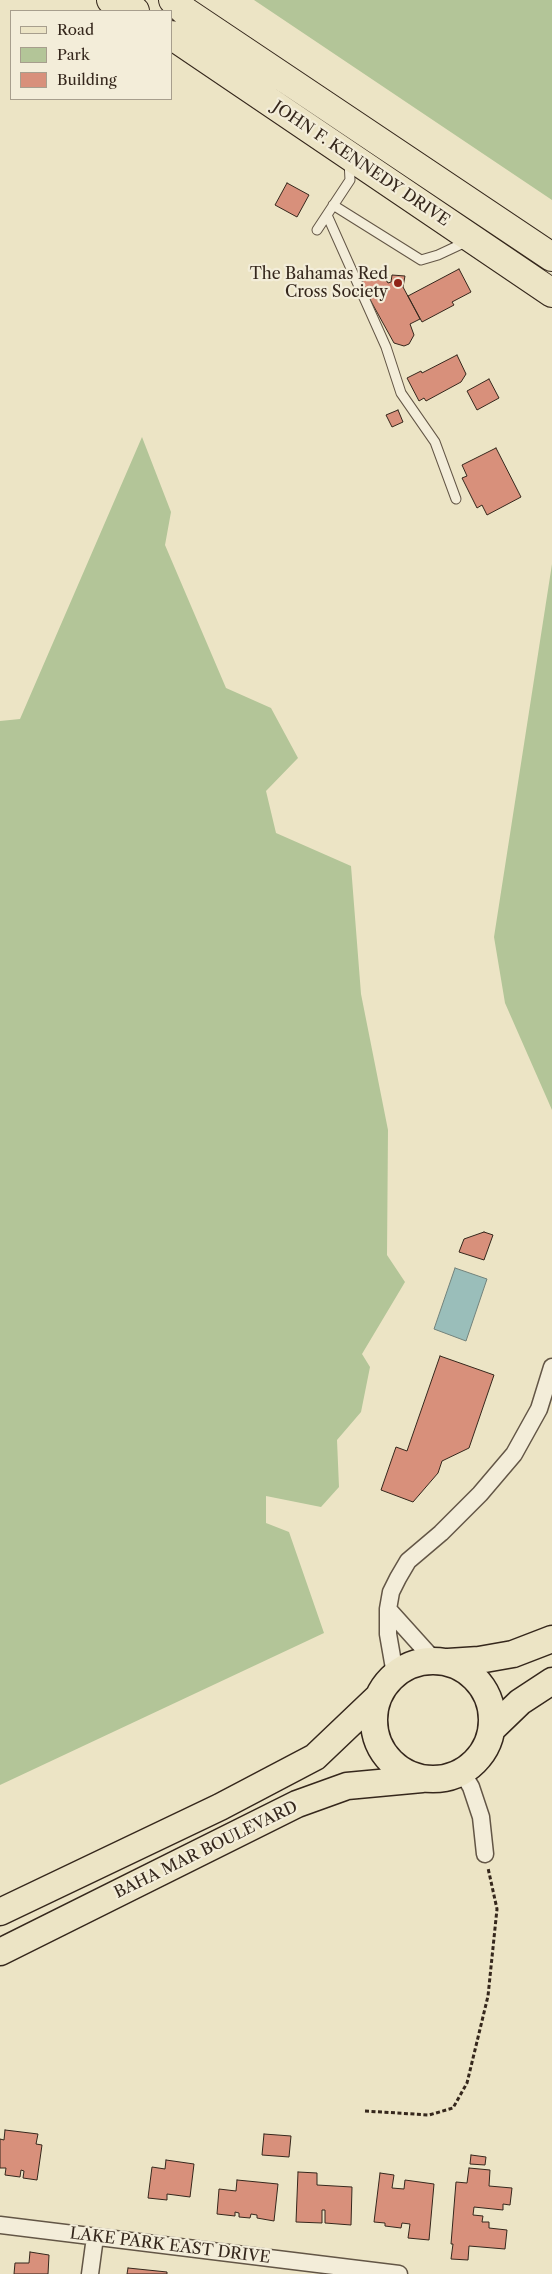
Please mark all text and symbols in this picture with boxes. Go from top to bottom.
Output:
legend [10,10,172,100]
text: Road [57,20,94,39]
text: Park [57,45,90,64]
text: Building [57,70,117,89]
street label: JOHN F. KENNEDY DRIVE [269,97,453,231]
place label: The Bahamas Red Cross Society [250,264,388,302]
marker: The Bahamas Red Cross Society [392,277,404,289]
street label: BAHA MAR BOULEVARD [111,1797,301,1903]
street label: LAKE PARK EAST DRIVE [69,2224,271,2268]

